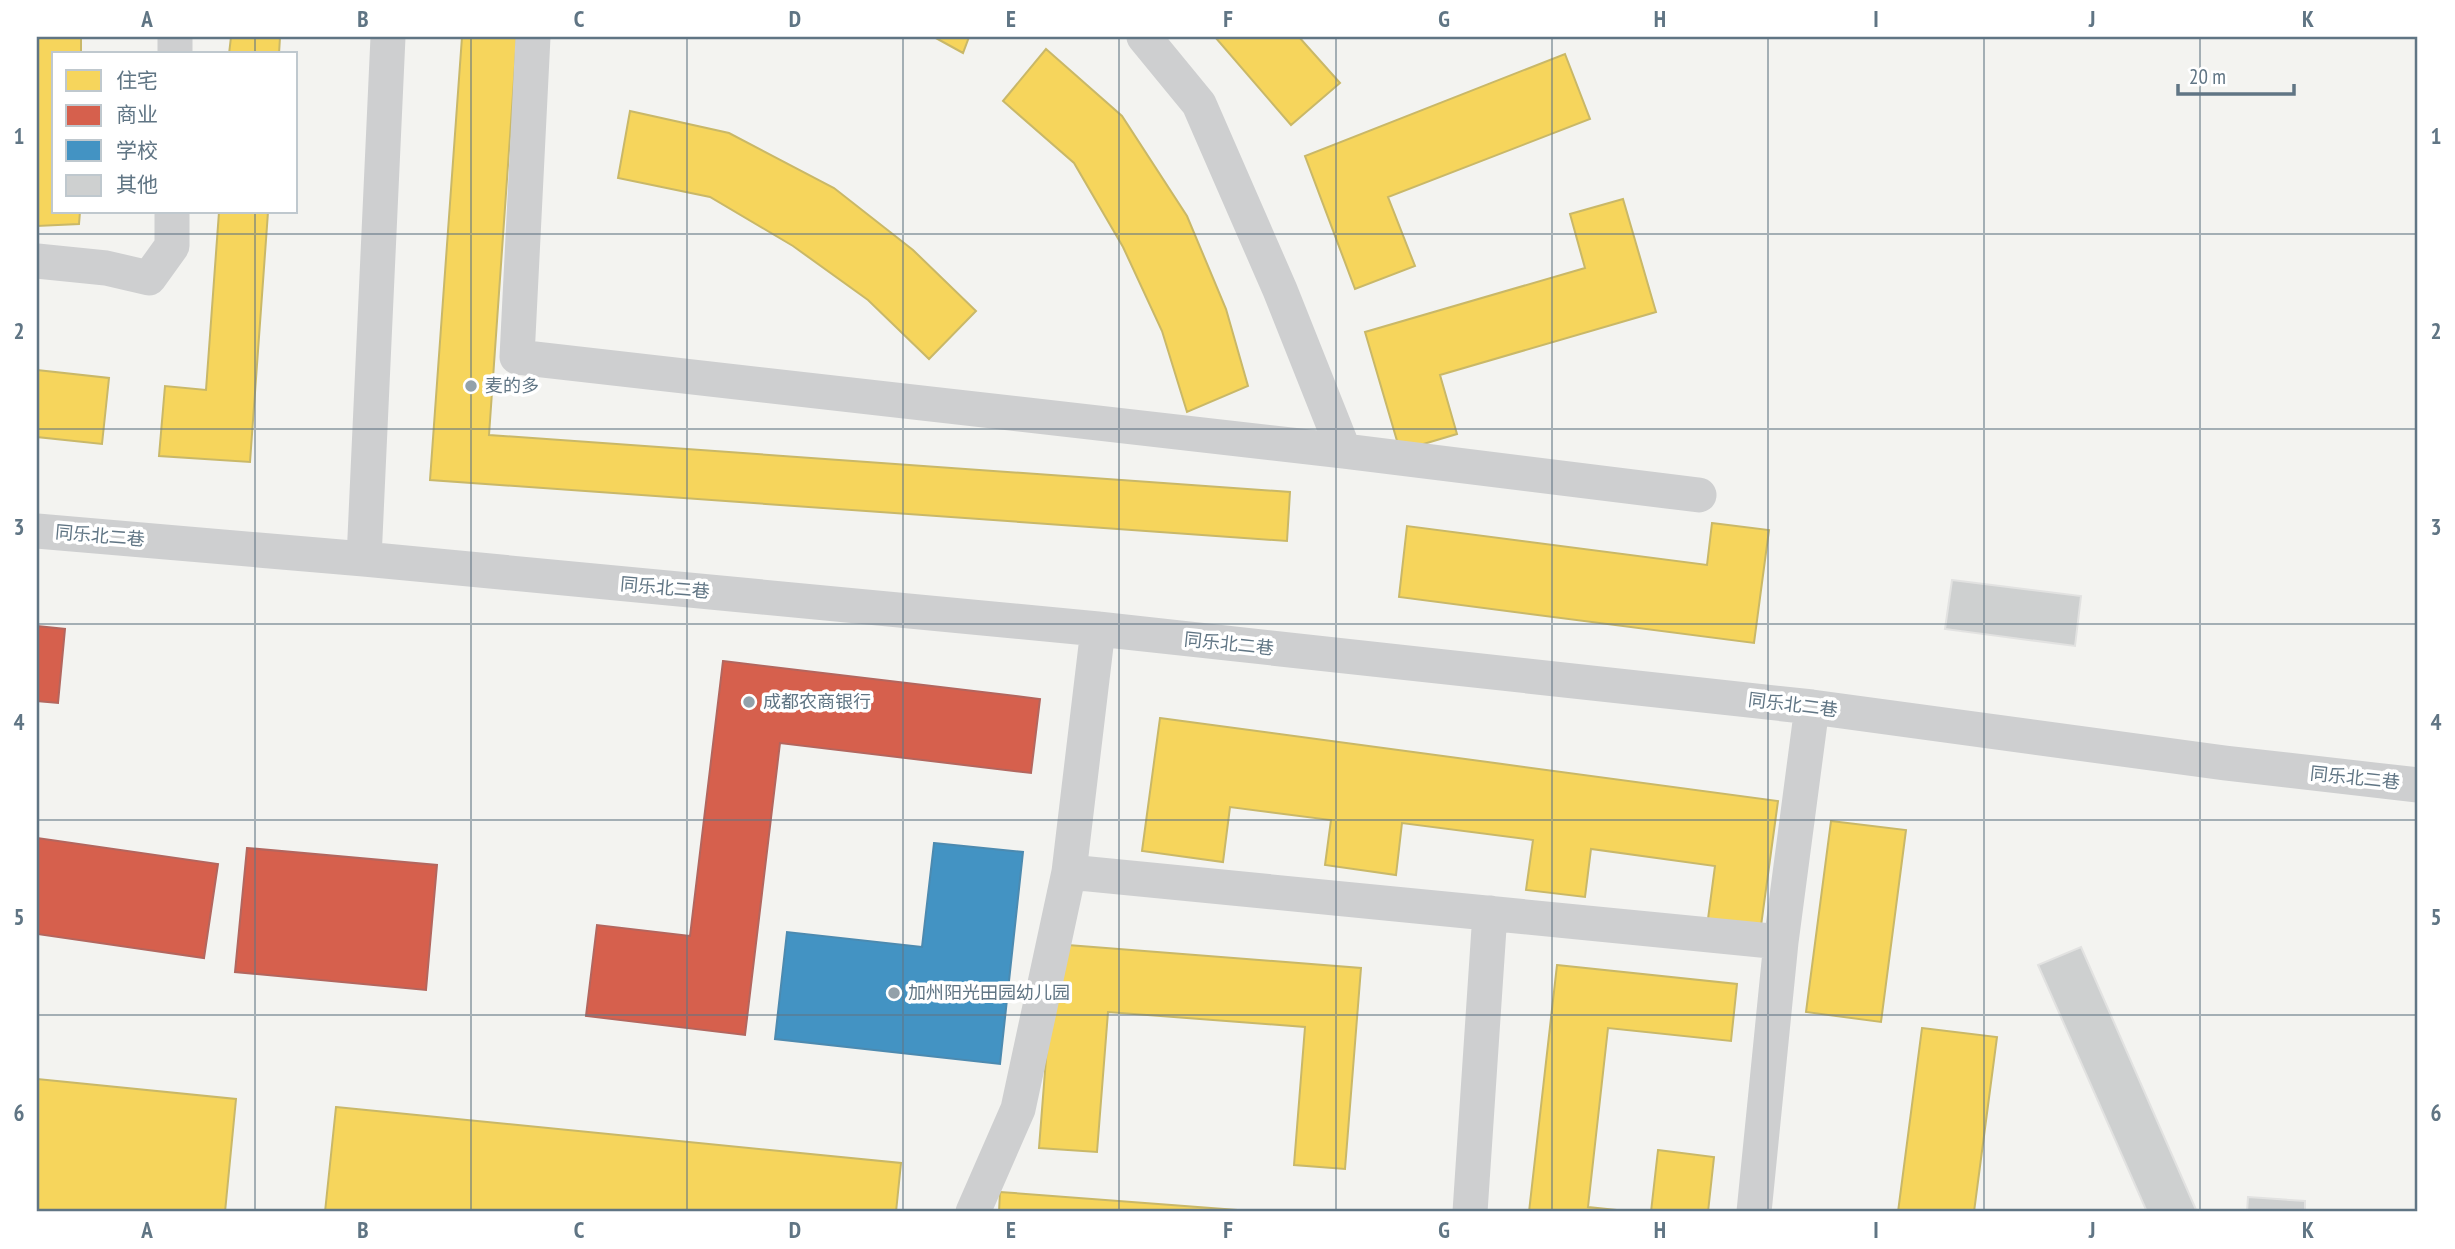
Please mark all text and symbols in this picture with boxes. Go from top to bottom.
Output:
text: A [140,4,153,33]
text: B [357,4,369,33]
text: C [574,4,585,33]
text: D [789,4,801,33]
text: E [1006,4,1016,33]
text: F [1223,4,1233,33]
text: G [1438,4,1450,33]
text: H [1654,4,1666,33]
text: I [1873,4,1879,33]
text: J [2088,4,2095,33]
text: K [2302,4,2314,33]
legend [52,52,298,214]
scale bar [2178,52,2294,96]
text: 20 m [2189,63,2226,90]
text: 住宅 [116,67,158,94]
text: 商业 [116,101,158,128]
text: 1 [14,121,25,150]
text: 1 [2431,121,2442,150]
text: 学校 [116,137,158,164]
text: 其他 [116,171,158,198]
text: 2 [14,316,25,345]
text: 2 [2431,316,2442,345]
place label: 麦的多 [485,374,539,397]
marker: 麦的多 [463,378,479,394]
text: 3 [14,512,25,541]
text: 3 [2431,512,2442,541]
street label: 同乐北二巷 [54,520,146,551]
street label: 同乐北二巷 [619,572,711,603]
street label: 同乐北二巷 [1183,627,1275,660]
street label: 同乐北二巷 [1747,688,1839,721]
place label: 成都农商银行 [763,690,871,713]
marker: 成都农商银行 [741,694,757,710]
text: 4 [14,707,25,736]
text: 4 [2431,707,2442,736]
street label: 同乐北二巷 [2309,761,2401,794]
text: 5 [14,902,25,931]
text: 5 [2431,902,2442,931]
place label: 加州阳光田园幼儿园 [908,981,1070,1004]
marker: 加州阳光田园幼儿园 [886,985,902,1001]
text: 6 [14,1098,25,1127]
text: 6 [2431,1098,2442,1127]
text: A [140,1215,153,1244]
text: B [357,1215,369,1244]
text: C [574,1215,585,1244]
text: D [789,1215,801,1244]
text: E [1006,1215,1016,1244]
text: F [1223,1215,1233,1244]
text: G [1438,1215,1450,1244]
text: H [1654,1215,1666,1244]
text: I [1873,1215,1879,1244]
text: J [2088,1215,2095,1244]
text: K [2302,1215,2314,1244]

